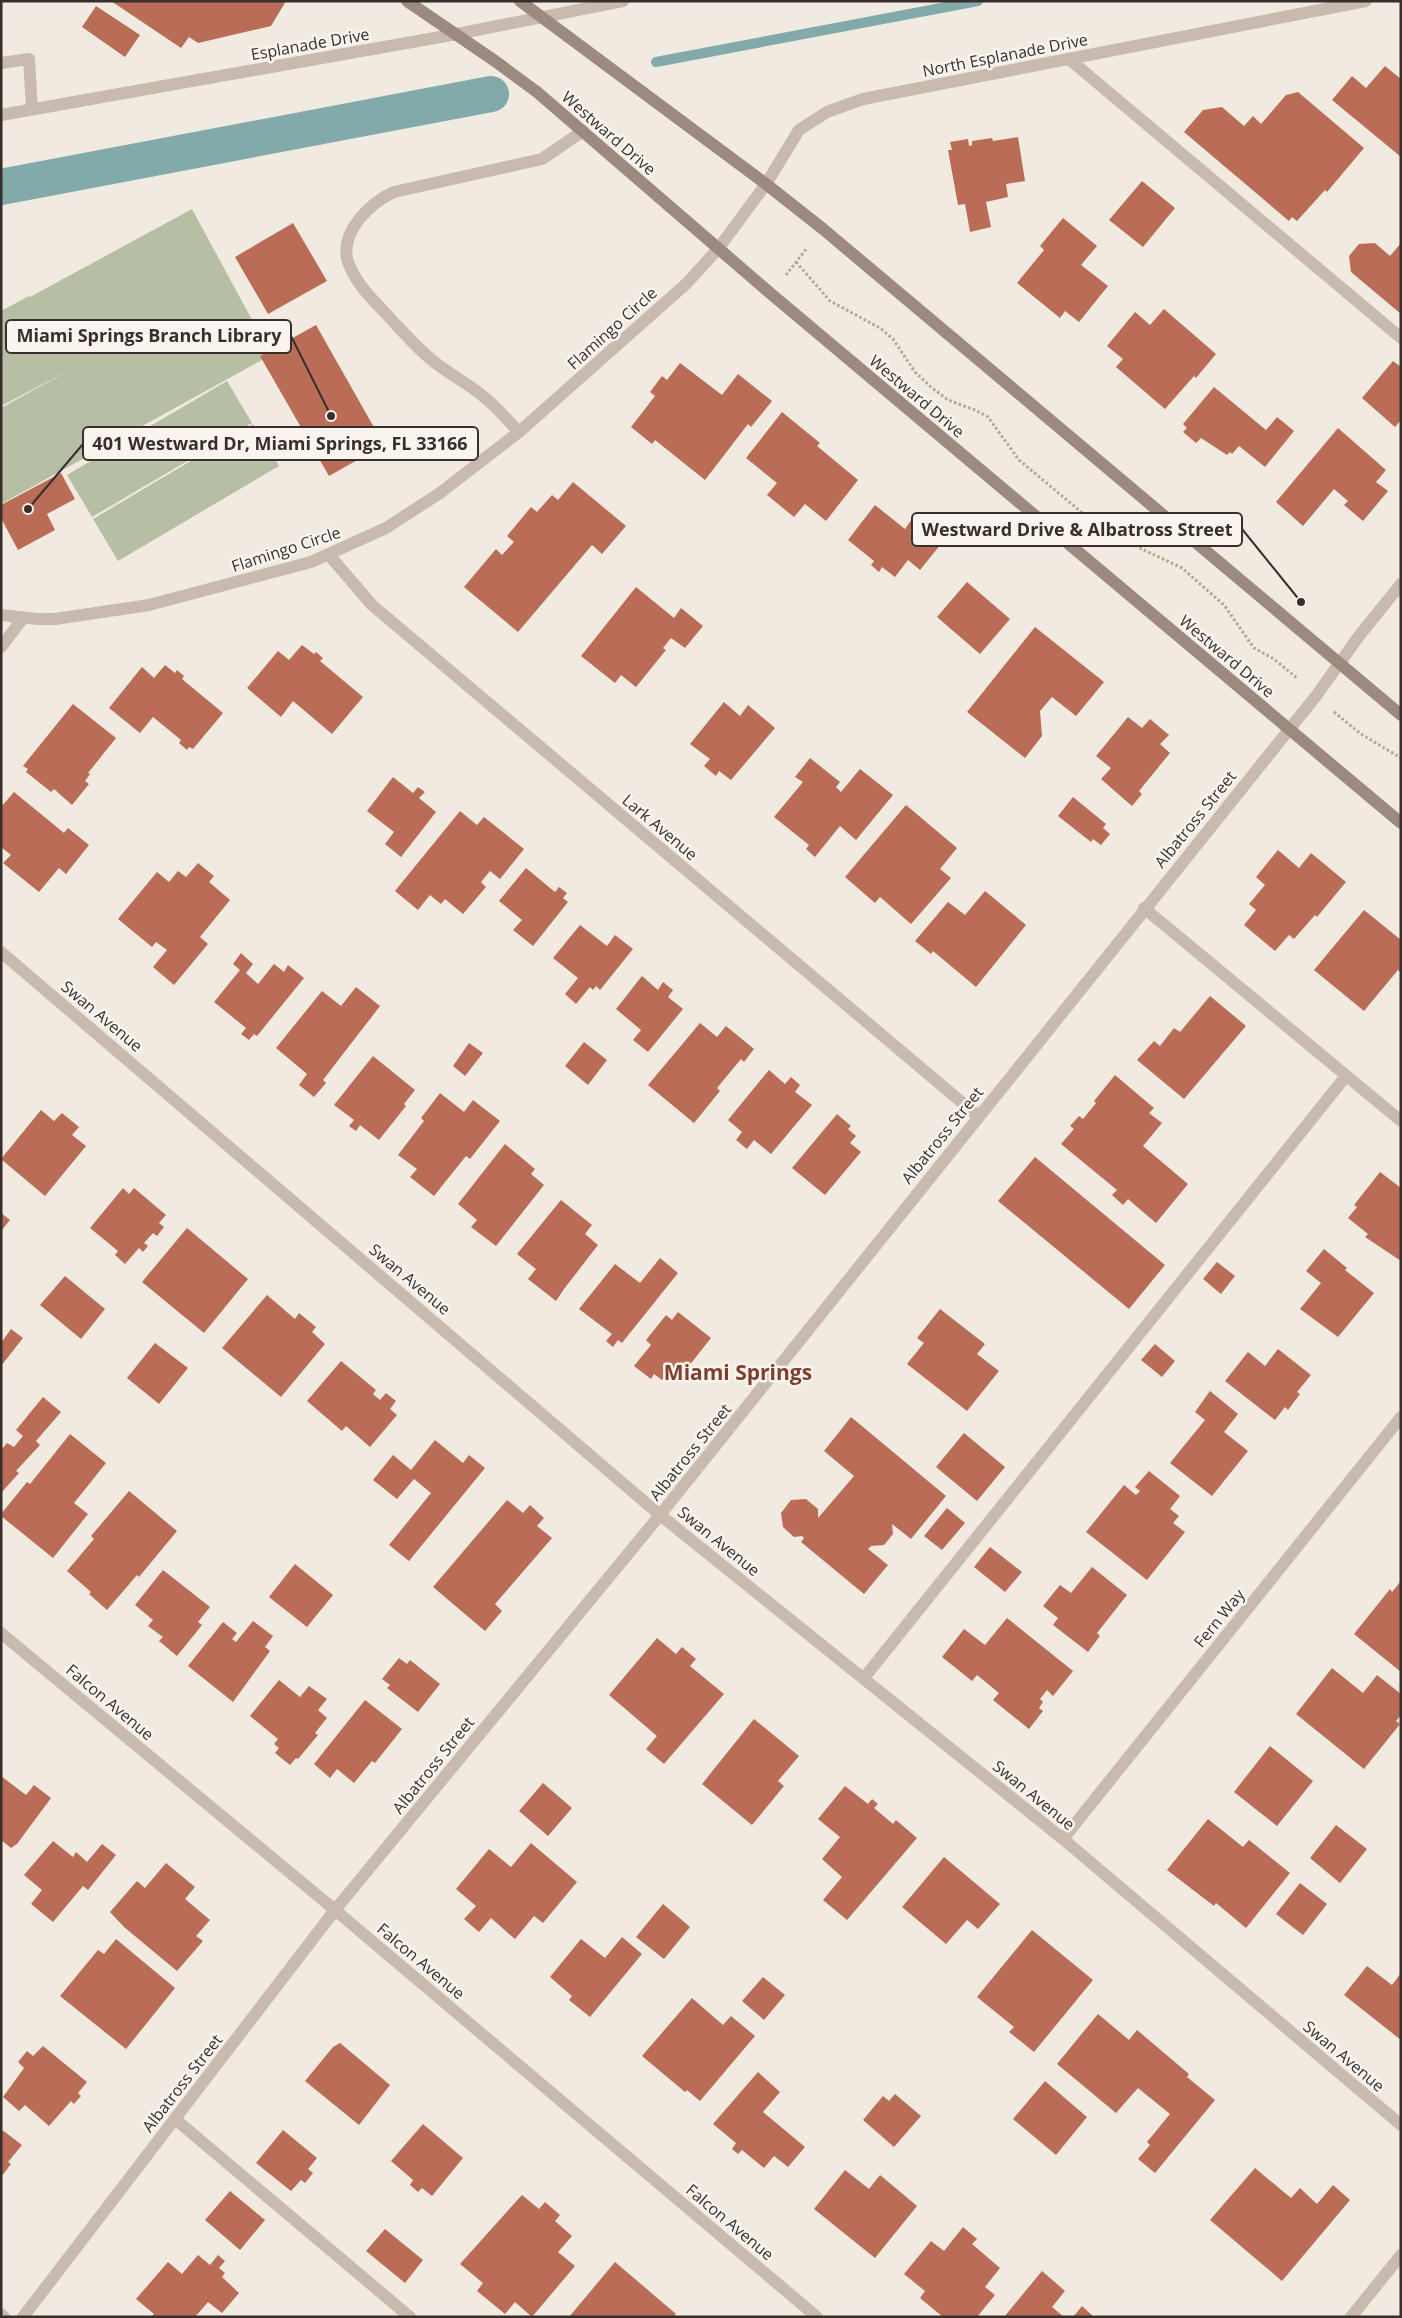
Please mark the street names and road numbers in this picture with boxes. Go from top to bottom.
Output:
street label: Esplanade Drive [249,23,371,65]
street label: North Esplanade Drive [920,28,1090,82]
street label: Westward Drive [557,86,661,180]
street label: Flamingo Circle [562,282,662,374]
street label: Westward Drive [865,350,969,442]
street label: Flamingo Circle [229,521,343,577]
street label: Westward Drive [1175,610,1279,702]
street label: Albatross Street [1149,766,1241,872]
street label: Lark Avenue [618,789,702,865]
street label: Swan Avenue [57,976,147,1056]
street label: Albatross Street [896,1082,988,1188]
street label: Swan Avenue [365,1239,455,1319]
street label: Albatross Street [644,1399,736,1505]
street label: Swan Avenue [673,1501,765,1581]
street label: Fern Way [1189,1583,1250,1652]
street label: Falcon Avenue [62,1659,159,1745]
street label: Albatross Street [387,1712,479,1818]
street label: Swan Avenue [988,1755,1080,1835]
street label: Falcon Avenue [373,1918,470,2004]
street label: Swan Avenue [1299,2016,1389,2096]
street label: Albatross Street [137,2029,227,2137]
street label: Falcon Avenue [682,2179,779,2265]

